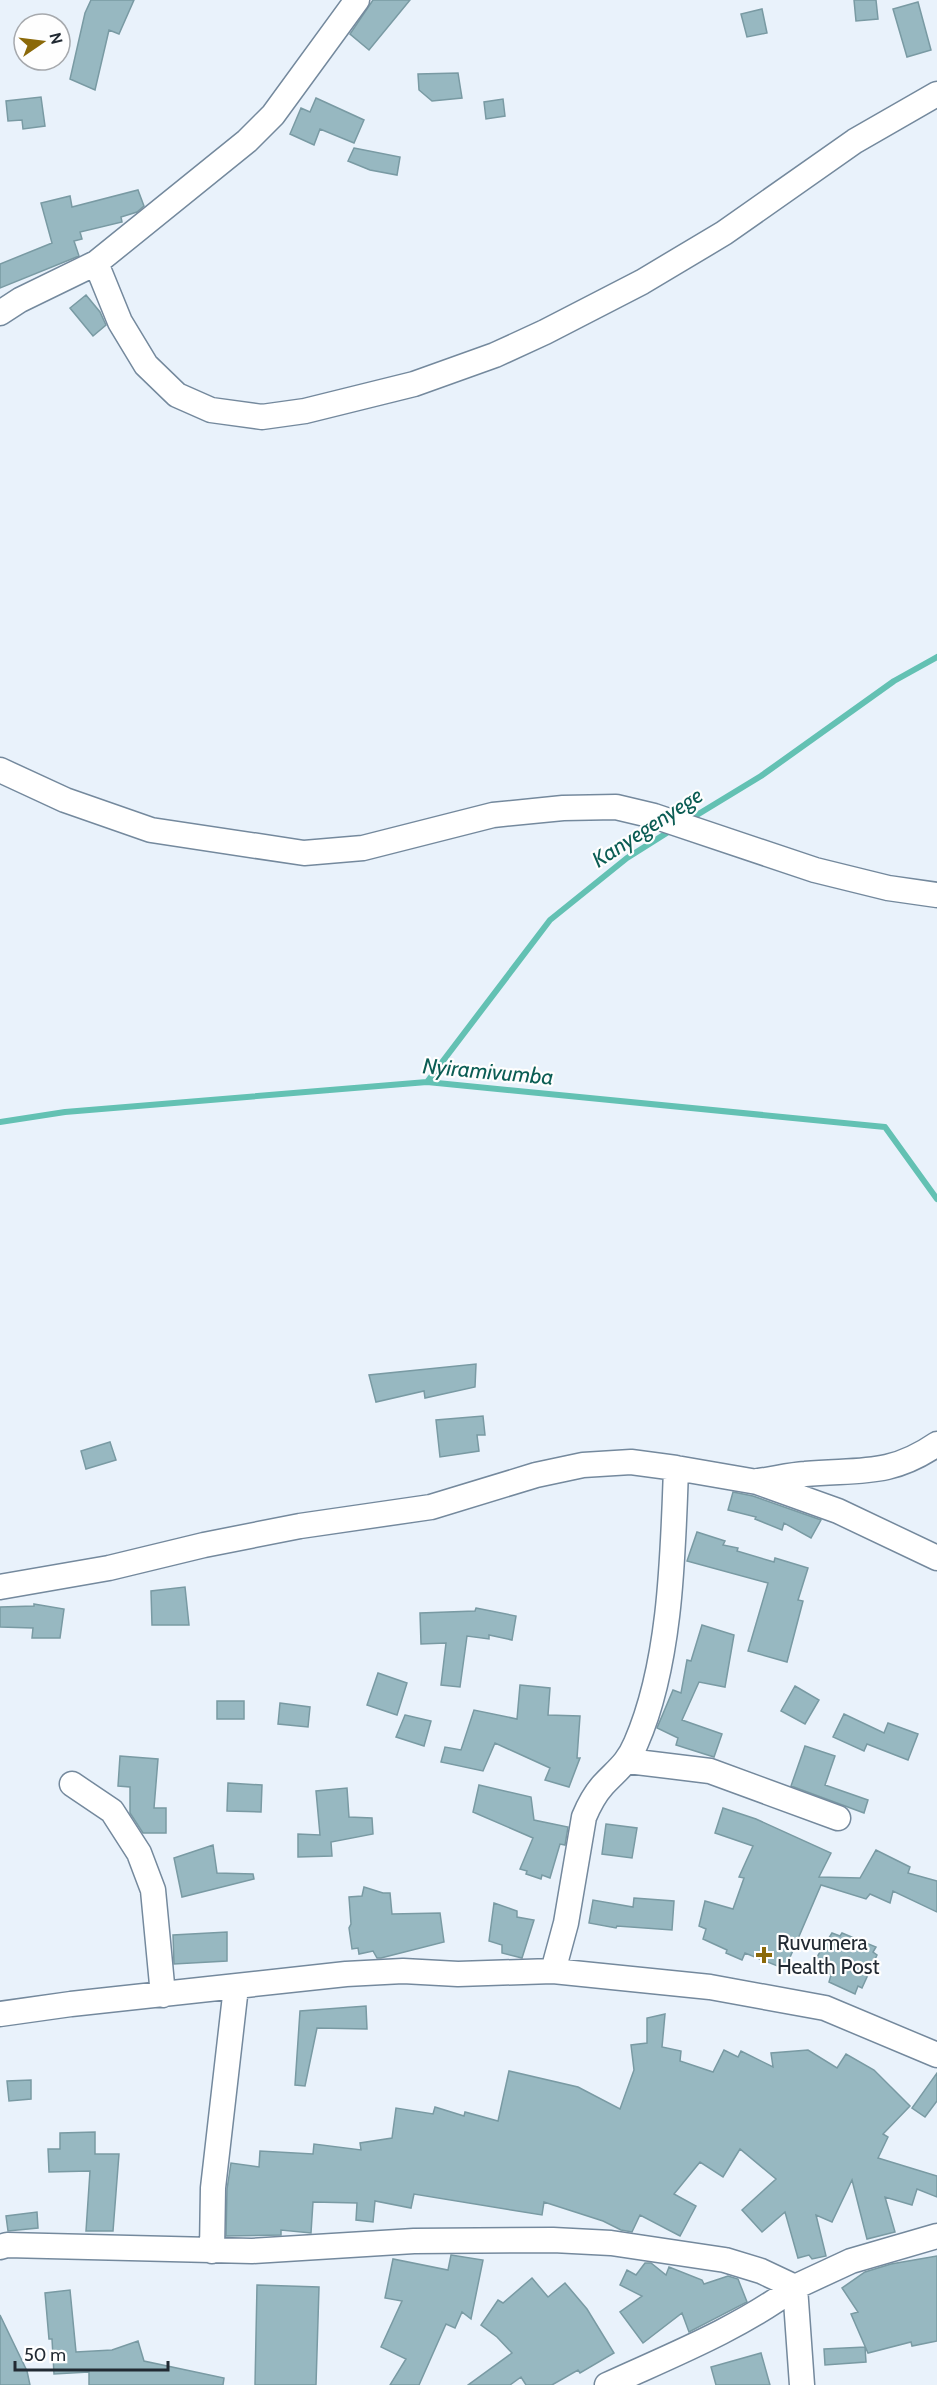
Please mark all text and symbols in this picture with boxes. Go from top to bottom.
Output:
north arrow [12,12,72,72]
text: N [45,31,67,46]
water label: Kanyegenyege [587,782,708,873]
water label: Nyiramivumba [421,1052,555,1091]
place label: Ruvumera Health Post [777,1930,879,1979]
marker: Ruvumera Health Post [755,1946,773,1964]
scale bar [15,2334,168,2372]
text: 50 m [24,2344,66,2366]

